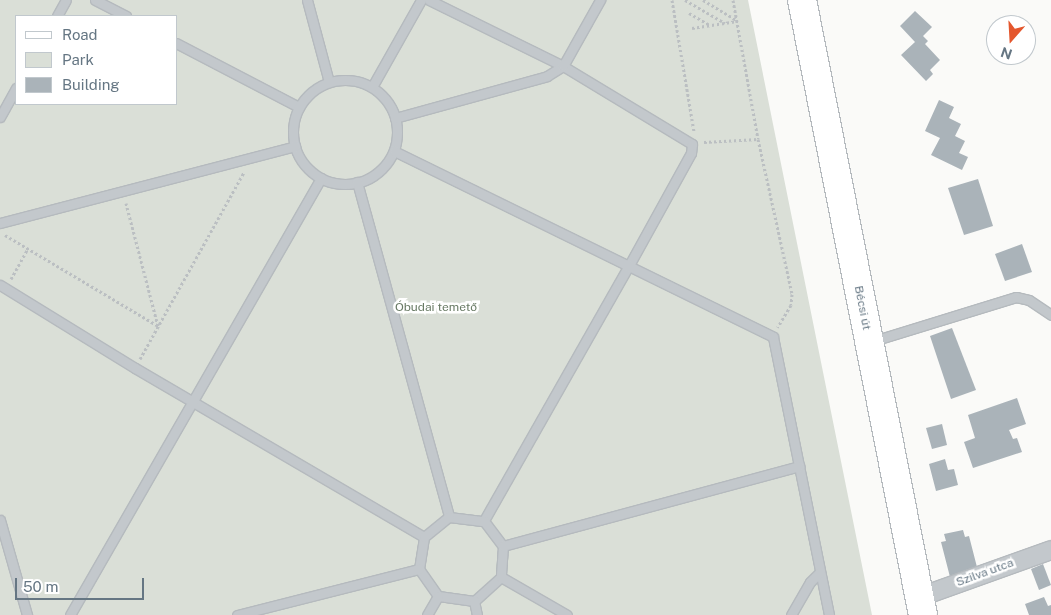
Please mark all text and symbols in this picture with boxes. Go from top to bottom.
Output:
legend [15,15,178,105]
north arrow [986,15,1036,65]
text: Road [62,26,98,43]
text: N [999,44,1014,63]
text: Park [62,51,94,68]
text: Building [62,76,120,93]
street label: Bécsi út [851,285,873,331]
park label: Óbudai temető [395,301,477,315]
street label: Szilva utca [954,556,1016,590]
scale bar [18,568,146,600]
text: 50 m [23,578,58,595]

